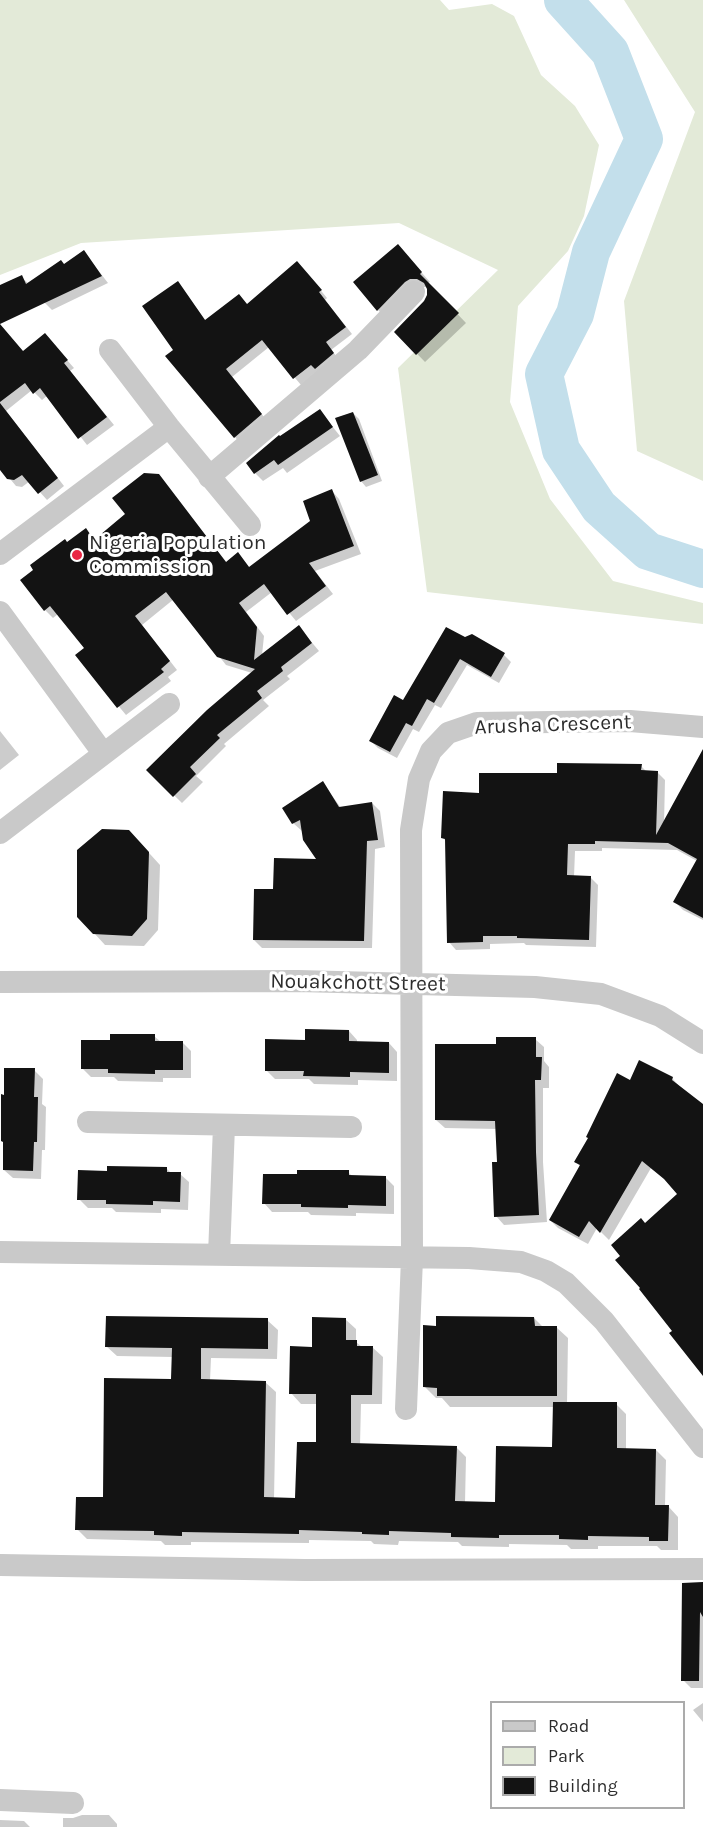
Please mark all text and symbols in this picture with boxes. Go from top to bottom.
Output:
place label: Nigeria Population Commission [89,530,266,580]
marker: Nigeria Population Commission [70,548,84,562]
street label: Arusha Crescent [474,710,632,740]
street label: Nouakchott Street [270,969,446,997]
legend [490,1701,685,1809]
text: Road [548,1715,589,1737]
text: Park [548,1745,585,1767]
text: Building [548,1775,618,1797]

